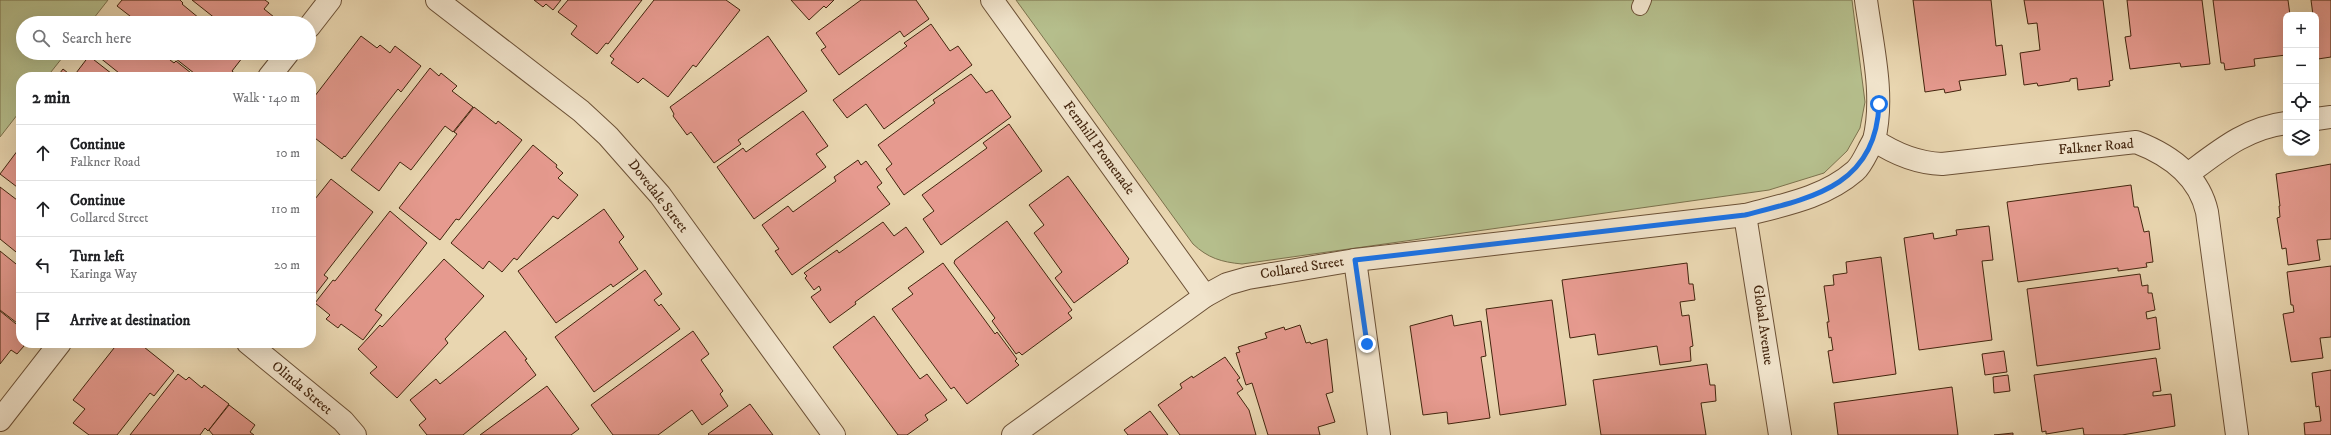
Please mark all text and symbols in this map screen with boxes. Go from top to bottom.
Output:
map controls [2283,12,2319,156]
button: + [2283,12,2319,48]
search box [16,16,316,60]
icon: search [30,27,52,49]
text: Search here [62,29,131,48]
button: − [2283,48,2319,84]
button: locate [2283,84,2319,120]
text: 2 min [32,87,70,109]
text: Walk · 140 m [232,90,300,106]
route start [1870,95,1888,113]
street label: Fernhill Promenade [1059,98,1139,199]
button: layers [2283,120,2319,156]
text: Continue [70,135,125,154]
street label: Falkner Road [2058,135,2134,159]
icon: ahead [32,142,54,164]
text: 10 m [276,145,300,161]
text: Falkner Road [70,154,140,170]
street label: Dovedale Street [624,156,693,237]
text: Continue [70,191,125,210]
icon: ahead [32,198,54,220]
text: 110 m [271,201,300,217]
text: Collared Street [70,210,149,226]
text: Turn left [70,247,124,266]
street label: Collared Street [1259,252,1346,284]
icon: left [32,254,54,276]
text: 20 m [274,257,300,273]
text: Karinga Way [70,266,137,282]
street label: Global Avenue [1748,284,1778,366]
icon: arrive [32,310,54,332]
text: Arrive at destination [70,311,190,330]
route end [1358,335,1376,353]
street label: Olinda Street [268,357,336,419]

